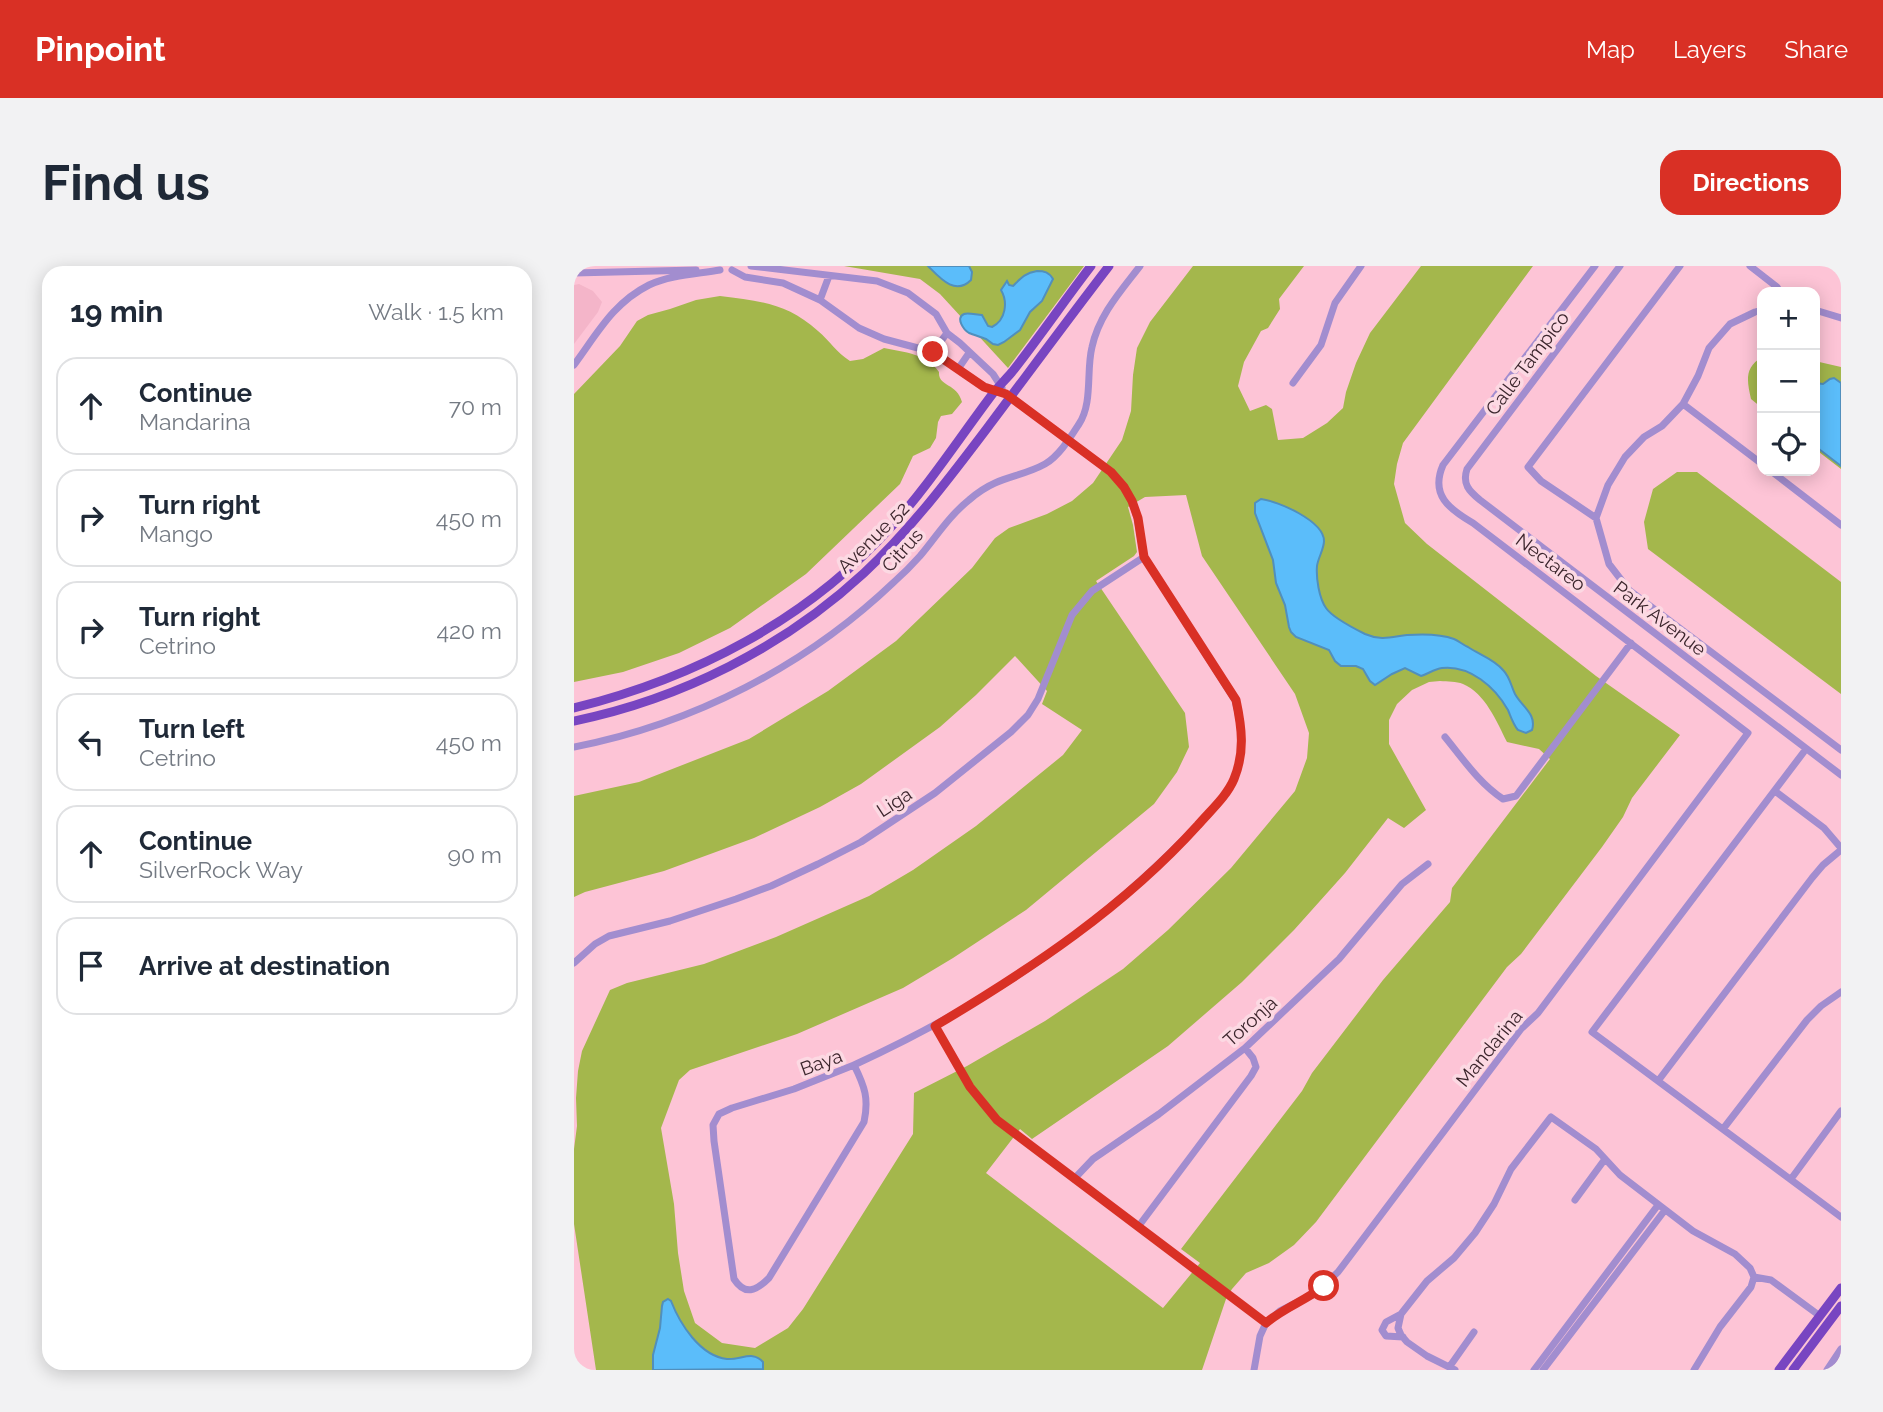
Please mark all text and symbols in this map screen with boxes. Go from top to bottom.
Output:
text: Pinpoint [35,30,166,69]
text: Map [1586,35,1635,64]
text: Layers [1673,35,1746,64]
text: Share [1784,35,1848,64]
button: Directions [1660,150,1841,215]
text: Find us [42,154,210,211]
map controls [1757,287,1820,476]
button: + [1757,287,1820,350]
text: 19 min [70,294,163,329]
text: Walk · 1.5 km [368,298,504,325]
street label: Calle Tampico [1481,307,1573,419]
route end [917,336,948,367]
button: − [1757,350,1820,413]
text: Continue [139,378,252,408]
icon: ahead [72,387,110,425]
text: 70 m [449,393,502,420]
text: Mandarina [139,408,251,435]
button: locate [1757,413,1820,476]
text: Turn right [139,490,260,520]
street label: Avenue 52 [833,497,913,577]
icon: right [72,499,110,537]
text: 450 m [436,505,502,532]
text: Mango [139,520,213,547]
street label: Citrus [877,524,927,576]
street label: Nectareo [1512,529,1590,595]
street label: Park Avenue [1610,576,1710,660]
text: Turn right [139,602,260,632]
icon: right [72,611,110,649]
text: 420 m [436,617,502,644]
text: Cetrino [139,632,216,659]
text: Turn left [139,714,245,744]
icon: left [72,723,110,761]
text: 450 m [436,729,502,756]
text: Cetrino [139,744,216,771]
street label: Liga [872,783,916,821]
text: Continue [139,826,252,856]
icon: ahead [72,835,110,873]
text: 90 m [447,841,502,868]
text: SilverRock Way [139,856,303,883]
icon: arrive [72,947,110,985]
text: Arrive at destination [139,951,390,981]
street label: Toronja [1219,991,1281,1051]
street label: Mandarina [1451,1005,1527,1091]
street label: Baya [797,1044,845,1080]
route start [1308,1270,1339,1301]

